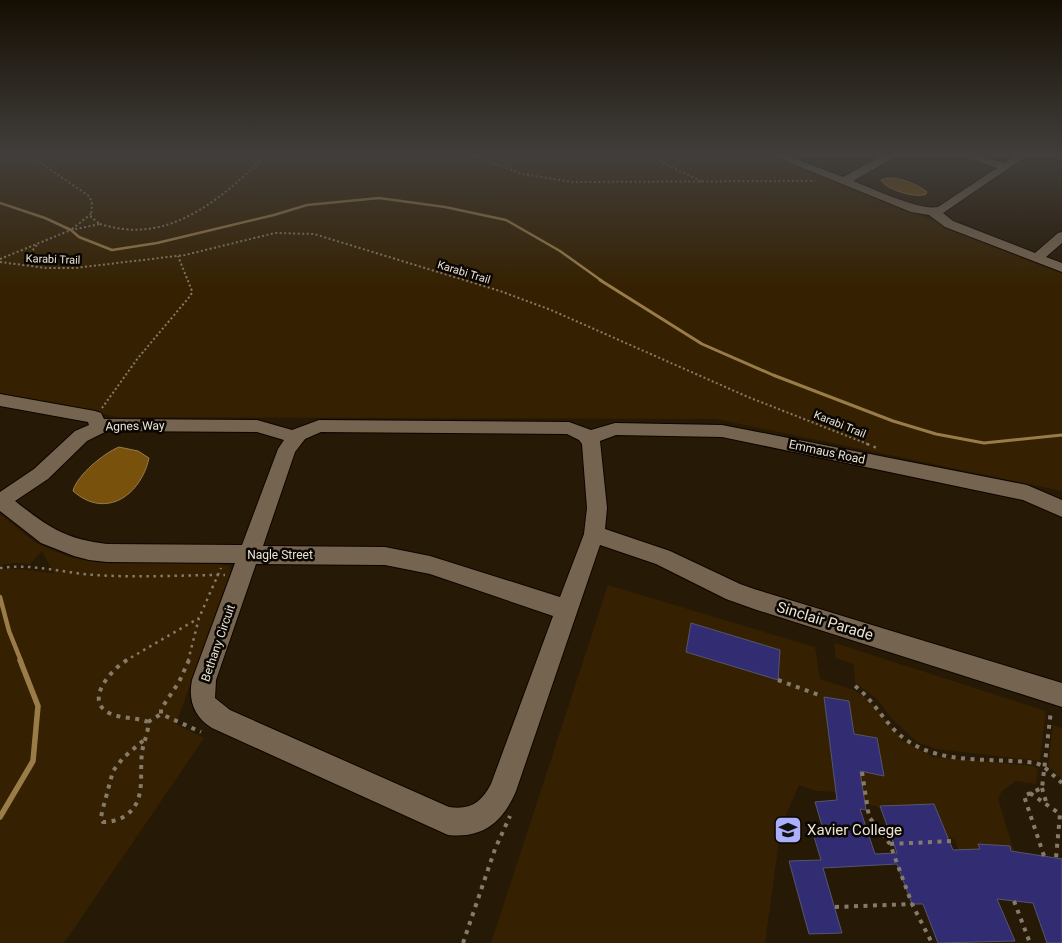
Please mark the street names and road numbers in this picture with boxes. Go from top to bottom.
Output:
street label: Karabi Trail [25,252,81,267]
street label: Karabi Trail [436,258,492,287]
street label: Karabi Trail [812,408,868,441]
street label: Agnes Way [105,418,165,434]
street label: Emmaus Road [788,437,866,467]
street label: Nagle Street [247,548,313,562]
street label: Sinclair Parade [775,598,875,644]
street label: Bethany Circuit [198,603,238,683]

